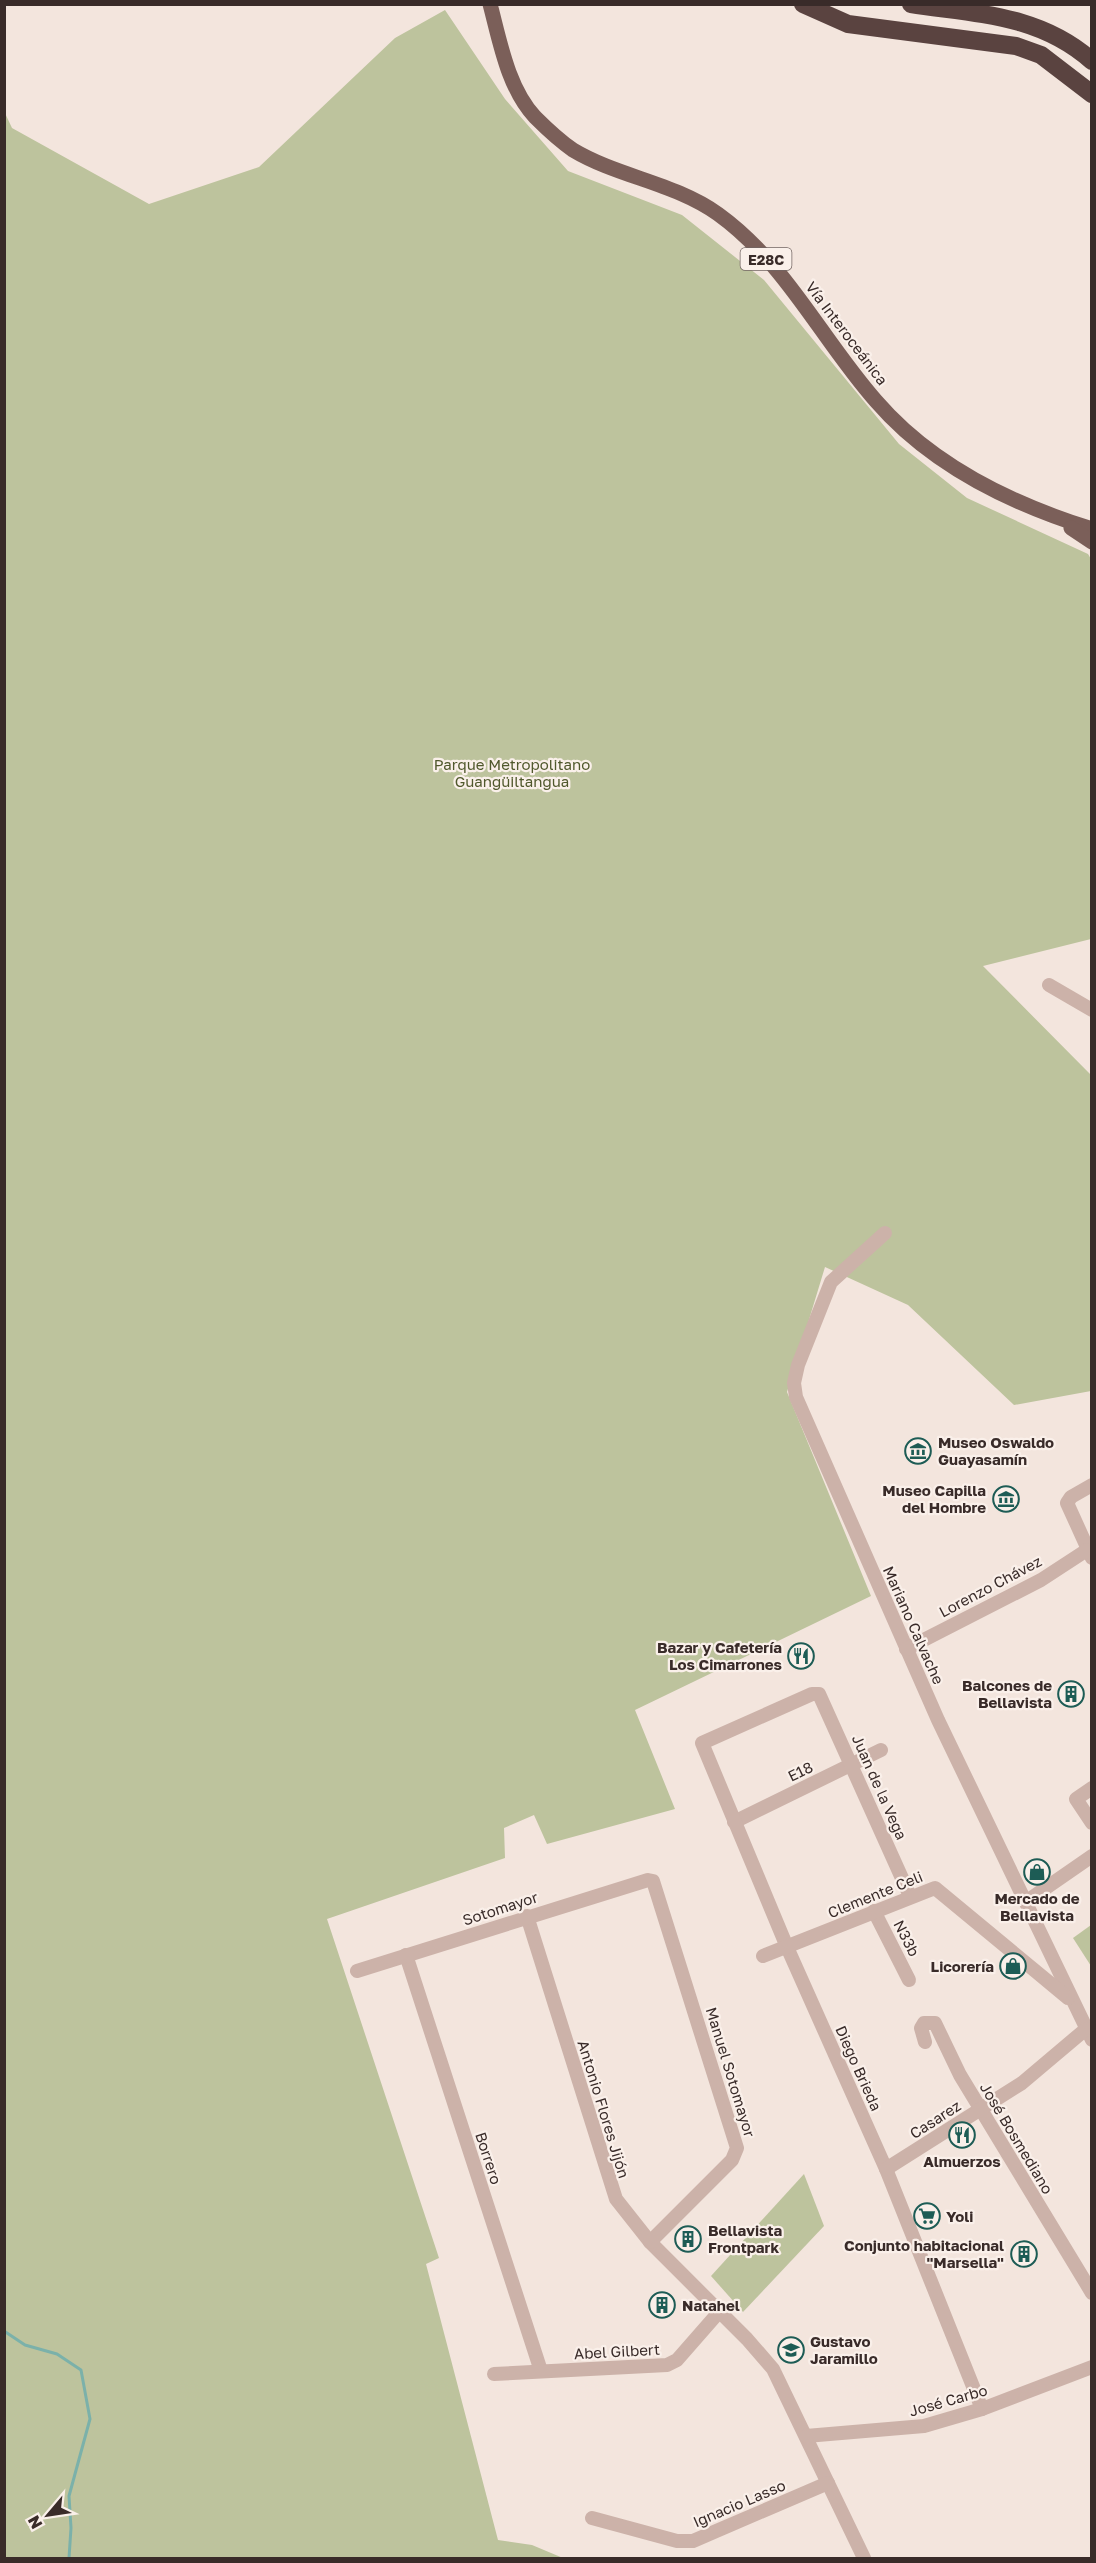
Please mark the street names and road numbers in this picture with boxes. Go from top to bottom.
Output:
road number: E28C [740,248,792,270]
street label: Vía Interoceánica [802,278,892,388]
street label: Lorenzo Chávez [936,1551,1045,1621]
street label: Mariano Calvache [880,1563,948,1687]
street label: Juan de la Vega [849,1732,911,1842]
street label: E18 [785,1757,815,1785]
street label: Clemente Celi [825,1867,925,1921]
street label: Sotomayor [460,1887,540,1929]
street label: N33b [890,1917,924,1959]
street label: Manuel Sotomayor [703,2005,759,2139]
street label: Diego Brieda [832,2023,886,2113]
street label: Antonio Flores Jijón [574,2038,634,2180]
street label: José Bosmediano [977,2079,1057,2197]
street label: Casarez [906,2096,964,2142]
street label: Borrero [472,2130,506,2186]
street label: Abel Gilbert [574,2340,660,2362]
street label: José Carbo [907,2380,989,2420]
street label: Ignacio Lasso [690,2475,788,2531]

